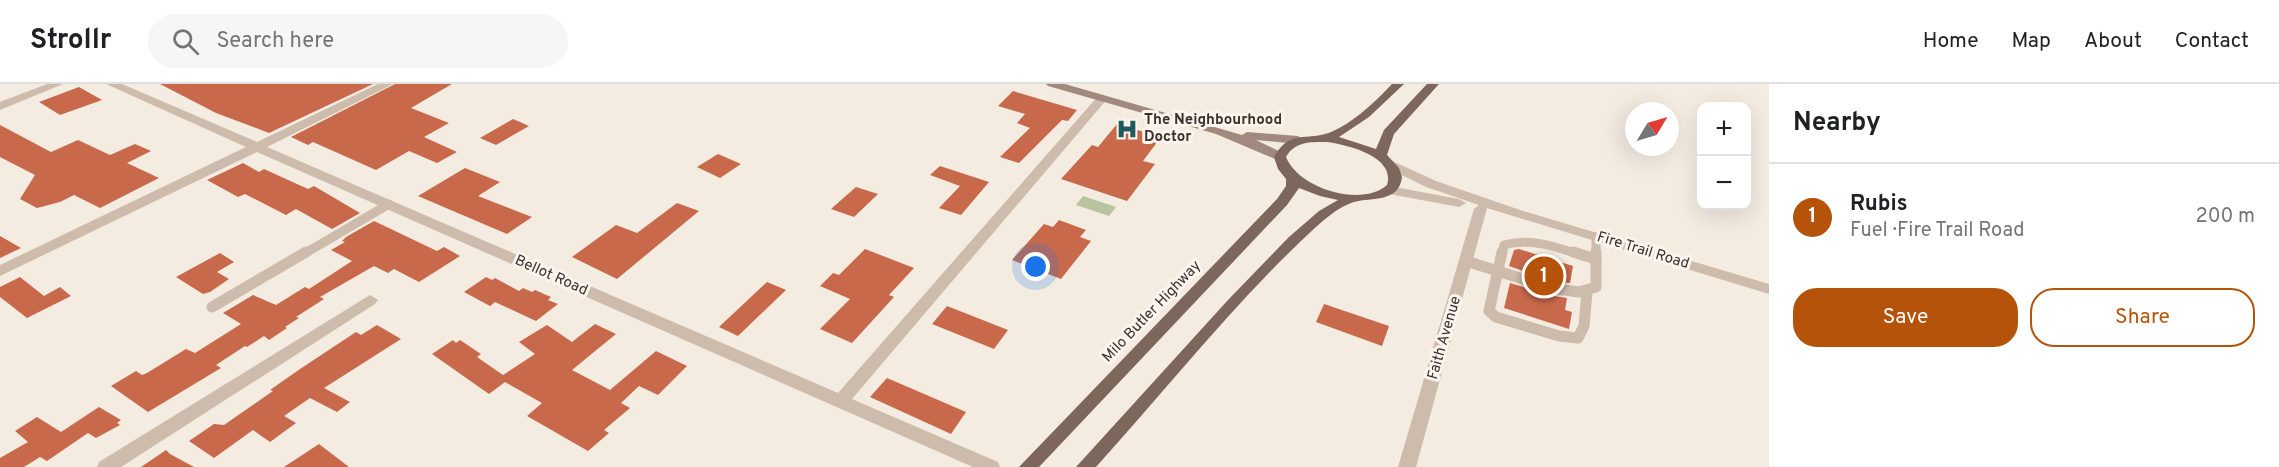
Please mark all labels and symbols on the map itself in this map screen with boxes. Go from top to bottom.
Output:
north arrow [1625,102,1679,156]
place label: The Neighbourhood Doctor [1144,111,1282,147]
hospital icon: The Neighbourhood Doctor [1115,117,1139,141]
street label: Fire Trail Road [1595,228,1691,274]
street label: Bellot Road [511,251,591,301]
your location [1021,252,1050,281]
pin: 1 [1524,254,1564,298]
street label: Milo Butler Highway [1099,257,1206,367]
street label: Faith Avenue [1424,294,1466,382]

